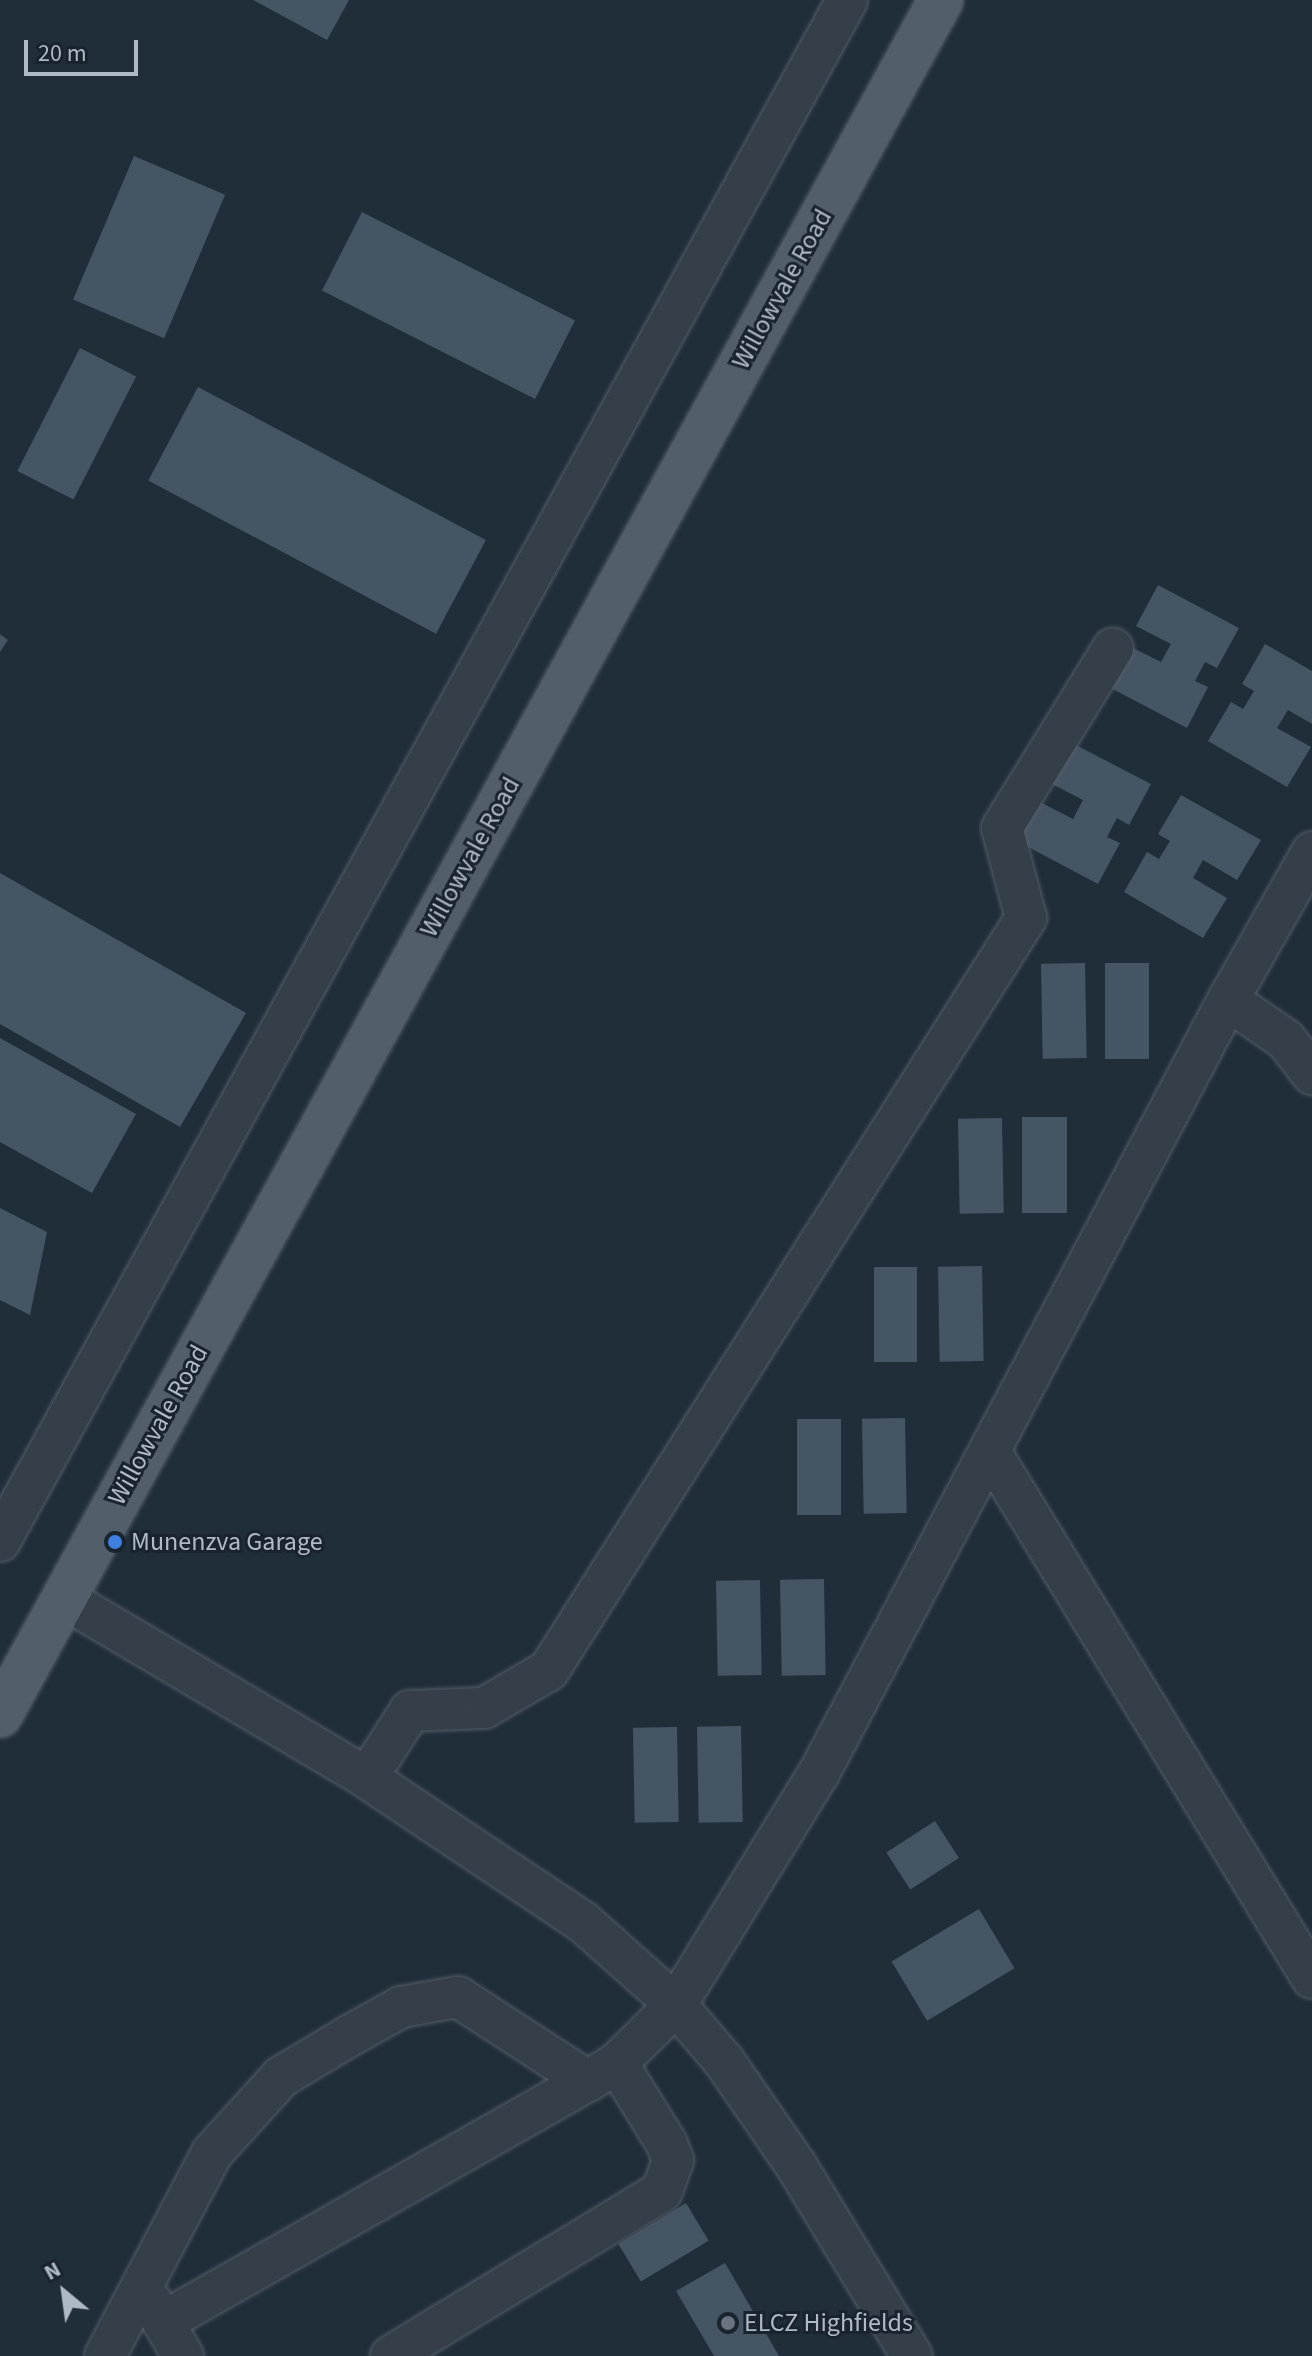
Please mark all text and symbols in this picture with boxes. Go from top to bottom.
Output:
scale bar [28,24,142,74]
text: 20 m [38,36,87,71]
street label: Willowvale Road [725,204,839,374]
street label: Willowvale Road [413,772,527,942]
street label: Willowvale Road [101,1340,215,1510]
place label: Munenzva Garage [131,1526,323,1558]
marker: Munenzva Garage [106,1533,124,1551]
north arrow [24,2252,104,2332]
text: N [38,2253,67,2289]
place label: ELCZ Highfields [744,2307,913,2339]
marker: ELCZ Highfields [719,2314,737,2332]

